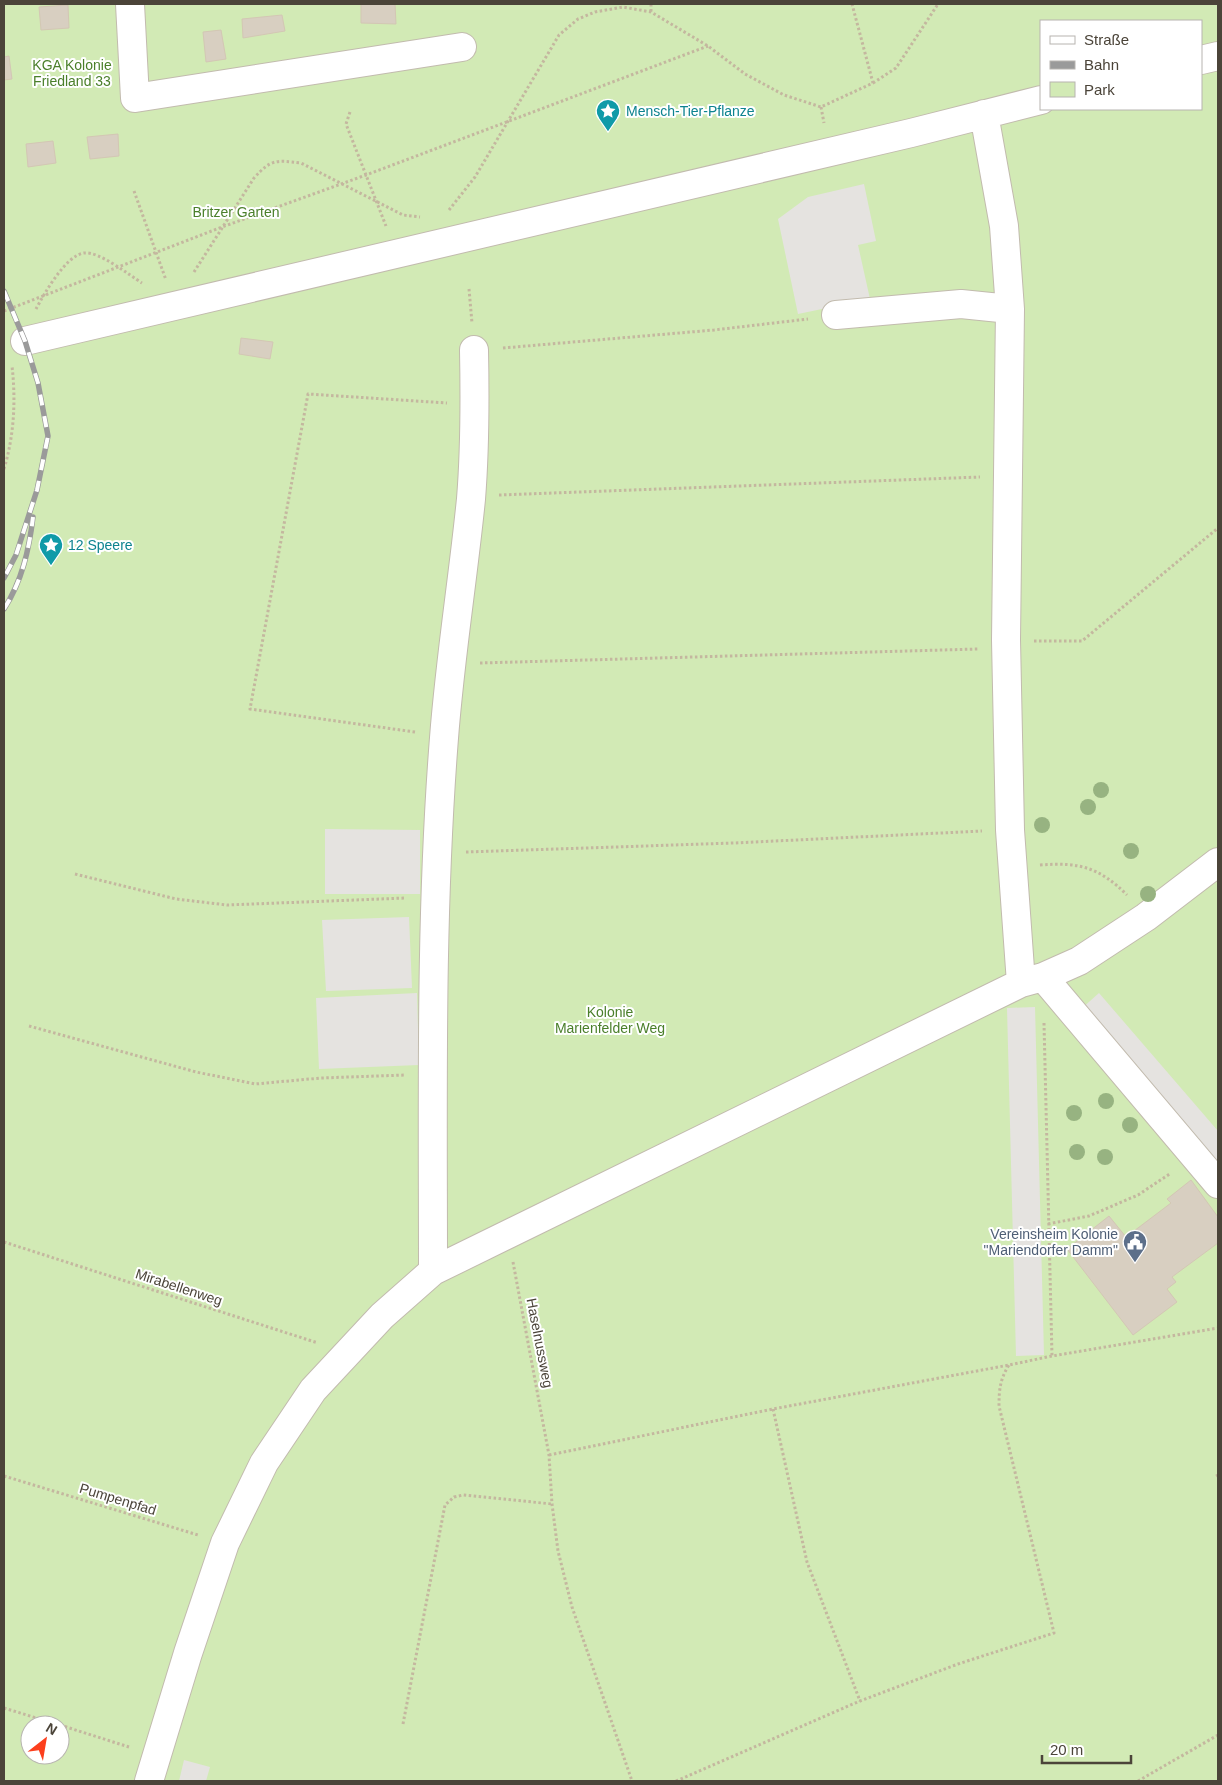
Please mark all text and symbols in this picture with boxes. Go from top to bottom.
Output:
legend [1040,20,1202,110]
text: Straße [1084,31,1129,48]
text: Bahn [1084,56,1119,73]
park label: KGA Kolonie Friedland 33 [32,57,112,89]
text: Park [1084,81,1115,98]
place icon: Mensch-Tier-Pflanze [595,98,621,132]
place label: Mensch-Tier-Pflanze [626,103,755,119]
park label: Britzer Garten [192,204,280,220]
place icon: 12 Speere [38,532,64,566]
place label: 12 Speere [68,537,133,553]
park label: Kolonie Marienfelder Weg [555,1004,665,1036]
place label: Vereinsheim Kolonie "Mariendorfer Damm" [984,1226,1118,1258]
public building icon: Vereinsheim Kolonie "Mariendorfer Damm" [1122,1229,1148,1263]
street label: Mirabellenweg [134,1265,224,1309]
street label: Haselnussweg [523,1297,557,1389]
street label: Pumpenpfad [78,1480,158,1518]
north arrow [20,1715,70,1765]
text: N [43,1719,60,1738]
scale bar [1042,1732,1131,1764]
text: 20 m [1050,1741,1083,1758]

